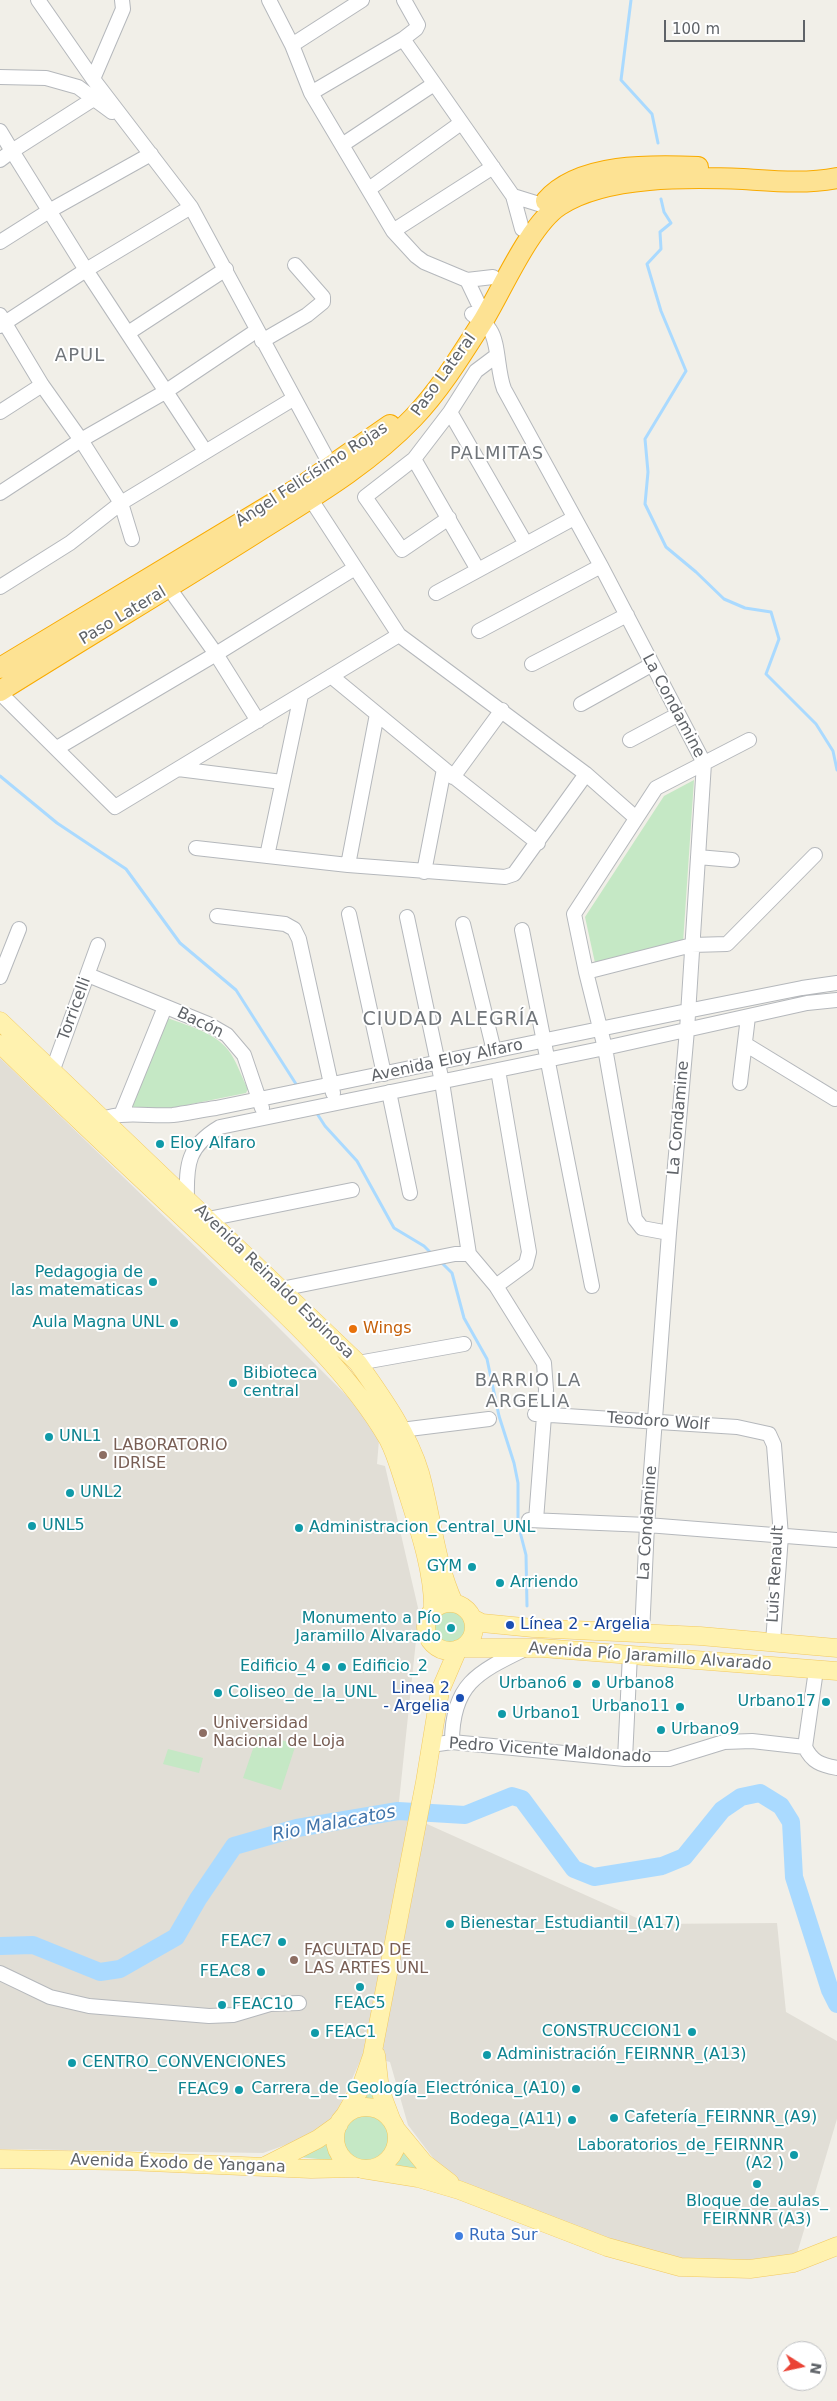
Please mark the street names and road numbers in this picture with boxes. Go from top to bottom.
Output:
street label: Paso Lateral [408,330,480,420]
street label: Ángel Felicísimo Rojas [233,419,391,531]
street label: Paso Lateral [76,583,170,649]
street label: La Condamine [638,651,708,761]
street label: Torricelli [55,975,95,1043]
street label: Bacón [174,1004,226,1042]
street label: Avenida Eloy Alfaro [369,1036,525,1086]
street label: La Condamine [664,1060,694,1176]
street label: Avenida Reinaldo Espinosa [190,1201,358,1363]
street label: Teodoro Wolf [606,1409,710,1435]
street label: La Condamine [634,1465,662,1581]
street label: Luis Renault [764,1525,788,1623]
street label: Avenida Pío Jaramillo Alvarado [528,1639,772,1675]
street label: Pedro Vicente Maldonado [448,1734,652,1768]
street label: Avenida Éxodo de Yangana [70,2151,286,2177]

